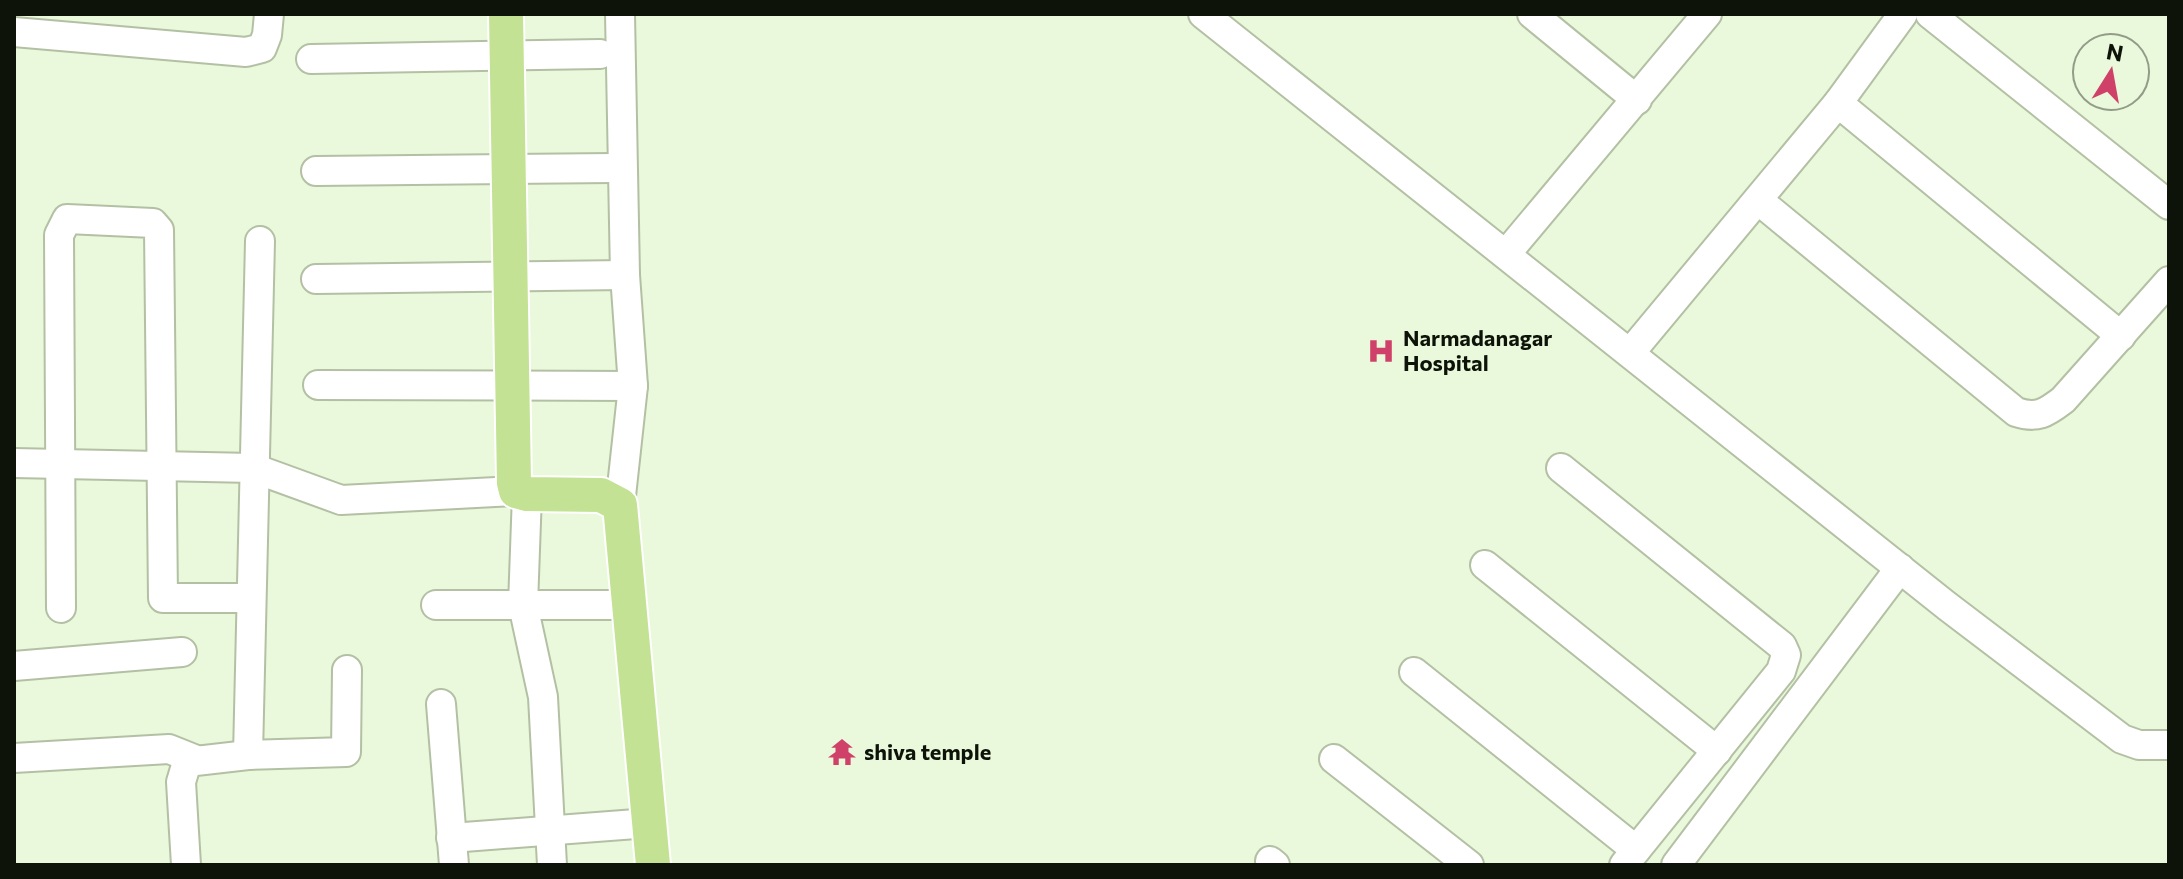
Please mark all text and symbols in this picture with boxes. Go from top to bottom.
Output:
north arrow [2071,32,2151,112]
text: N [2104,37,2126,67]
place label: Narmadanagar Hospital [1403,324,1552,376]
hospital icon: Narmadanagar Hospital [1366,336,1396,366]
temple icon: shiva temple [827,737,857,767]
place label: shiva temple [864,738,991,765]

